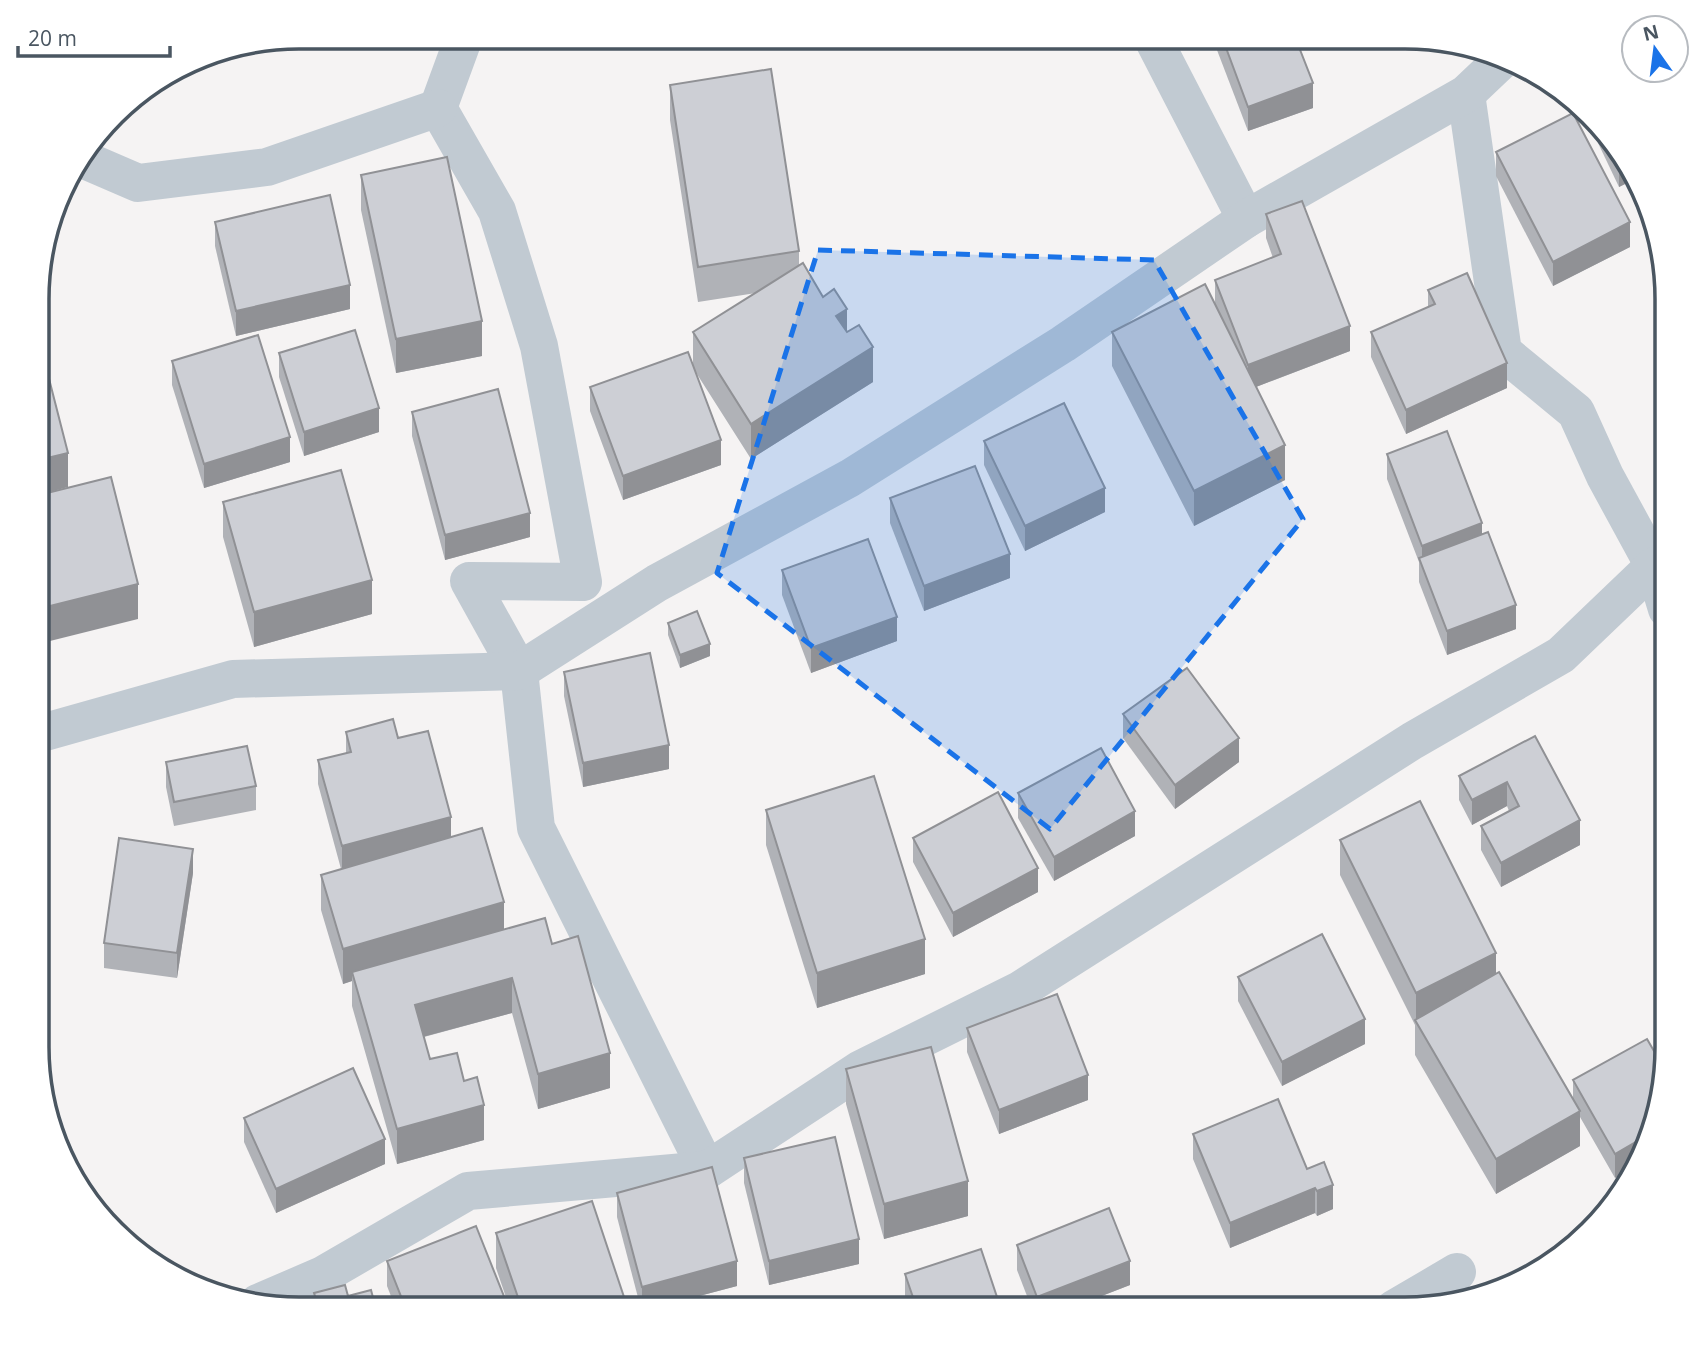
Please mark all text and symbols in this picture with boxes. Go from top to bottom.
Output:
scale bar [18,14,170,58]
north arrow [1620,14,1690,84]
text: N [1640,18,1662,47]
text: 20 m [28,24,77,52]

